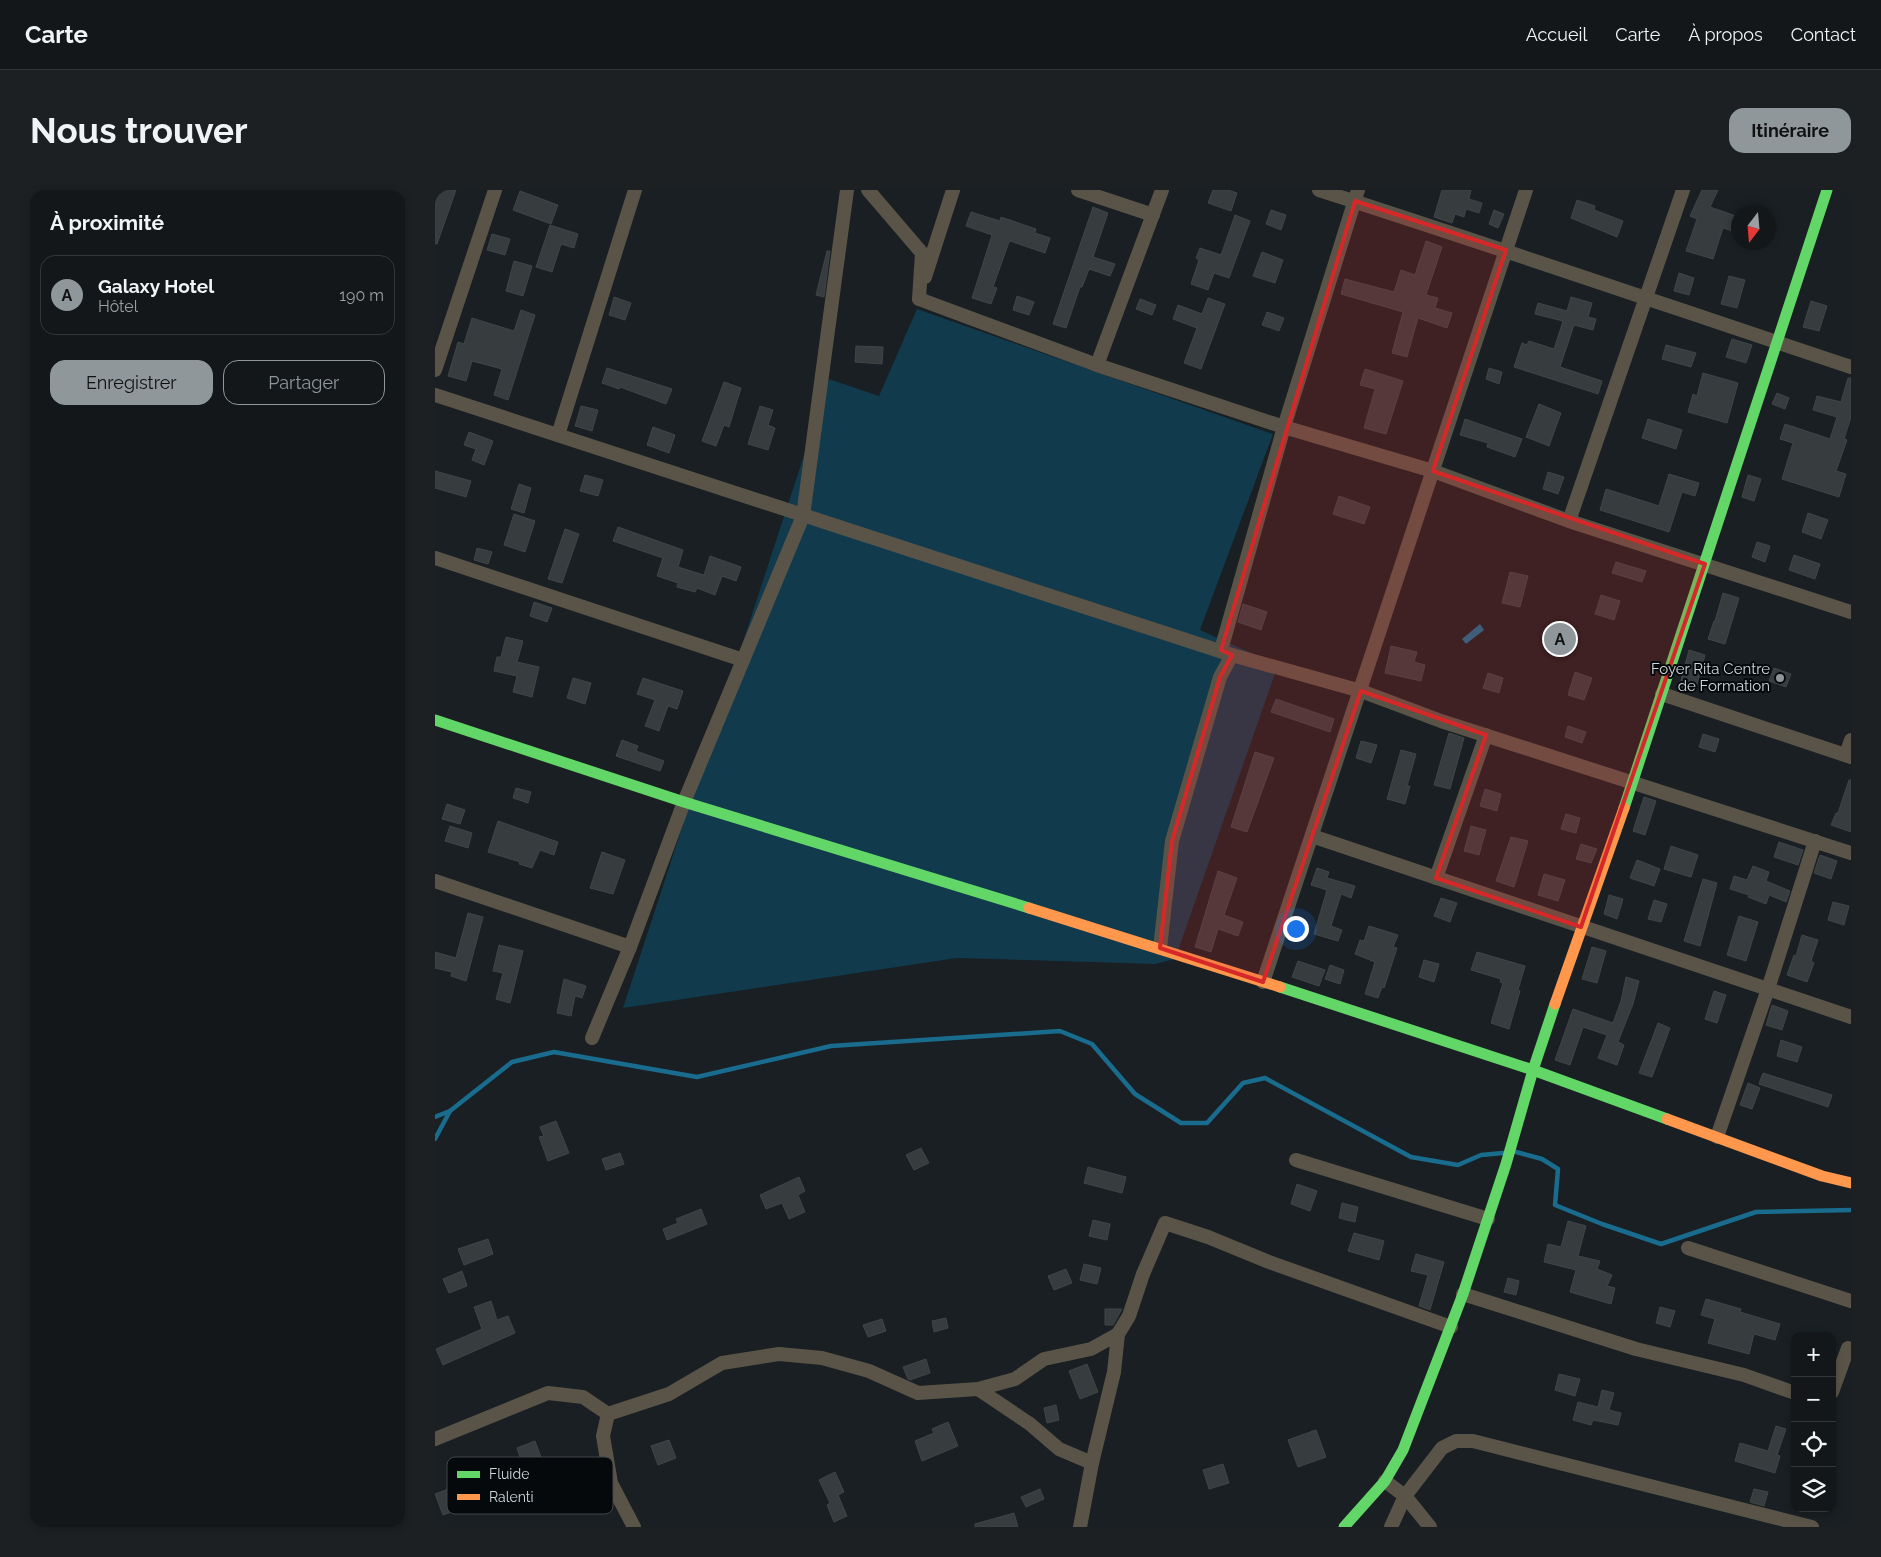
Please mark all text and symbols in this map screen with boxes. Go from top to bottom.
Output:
text: Carte [25,20,88,49]
text: Accueil [1526,24,1587,45]
text: Carte [1615,24,1660,45]
text: À propos [1688,24,1763,45]
text: Contact [1791,24,1856,45]
button: Itinéraire [1729,108,1851,153]
text: Nous trouver [30,110,248,151]
north arrow [1731,205,1776,250]
text: À proximité [50,210,164,235]
text: Galaxy Hotel [98,275,214,297]
text: A [62,286,72,305]
text: 190 m [339,286,384,305]
text: Hôtel [98,297,138,316]
button: Enregistrer [50,360,213,405]
button: Partager [223,360,385,405]
pin: A [1544,620,1576,658]
place label: Foyer Rita Centre de Formation [1651,660,1770,695]
marker: Foyer Rita Centre de Formation [1774,672,1786,684]
your location [1283,916,1309,942]
map controls [1791,1332,1836,1512]
button: + [1791,1332,1836,1377]
button: − [1791,1377,1836,1422]
button: locate [1791,1422,1836,1467]
legend [447,1457,613,1514]
text: Fluide [489,1466,529,1482]
button: layers [1791,1467,1836,1512]
text: Ralenti [489,1489,534,1505]

